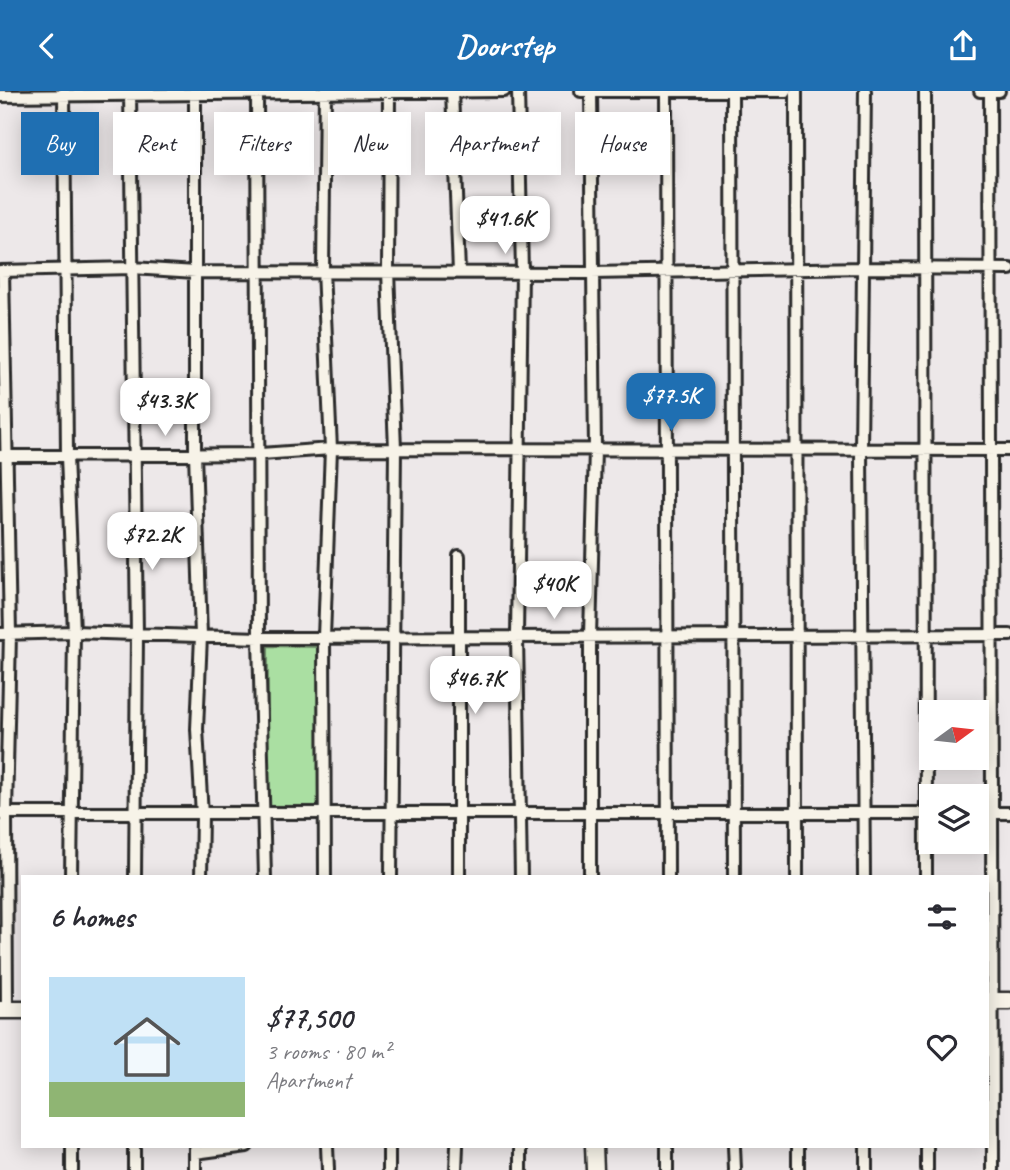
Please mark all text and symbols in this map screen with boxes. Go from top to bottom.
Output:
text: Doorstep [456,25,554,66]
icon: back [28,27,66,65]
icon: share [944,27,982,65]
chip: Buy [21,112,99,175]
chip: Rent [113,112,200,175]
chip: Filters [214,112,314,175]
chip: New [328,112,411,175]
chip: Apartment [425,112,561,175]
chip: House [575,112,670,175]
pin: $41.6K [448,197,562,256]
text: $41.6K [476,204,534,233]
pin: $77.5K [614,373,728,433]
pin: $43.3K [108,379,222,438]
text: $77.5K [642,381,700,410]
text: $43.3K [136,386,194,415]
pin: $72.2K [95,512,209,572]
text: $72.2K [123,520,181,549]
pin: $40K [513,561,595,621]
text: $40K [533,569,575,598]
pin: $46.7K [418,657,532,716]
text: $46.7K [446,664,504,693]
north arrow [919,700,989,770]
map controls [919,700,989,854]
button: layers [919,784,989,854]
text: 6 homes [49,898,134,936]
icon: filters [923,898,961,936]
text: $77,500 [266,999,352,1037]
icon: home [105,1005,189,1089]
icon: heart [923,1028,961,1066]
text: 3 rooms · 80 m² [266,1037,390,1066]
text: Apartment [266,1066,351,1095]

